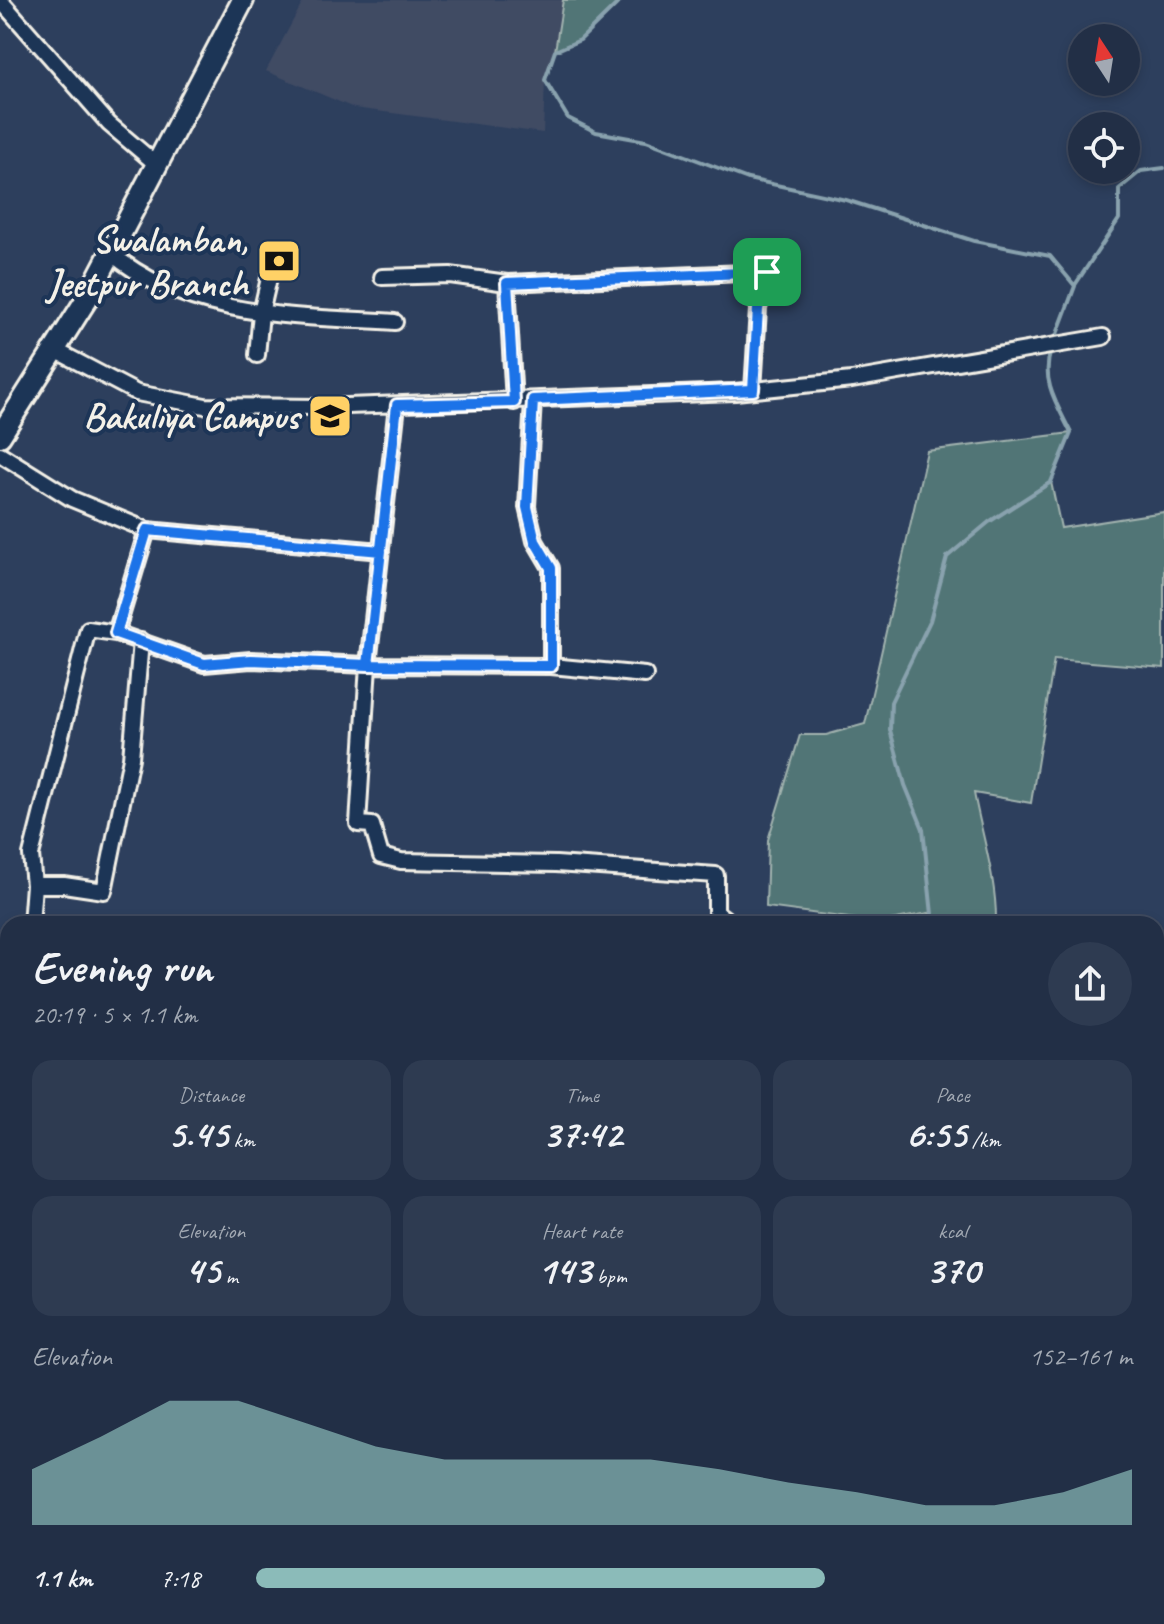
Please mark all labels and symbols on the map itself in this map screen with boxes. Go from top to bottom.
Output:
north arrow [1068,24,1140,96]
place label: Swalamban, Jeetpur Branch [44,216,250,307]
bank icon: Swalamban, Jeetpur Branch [255,237,303,285]
pin [733,238,801,306]
school or university icon: Bakuliya Campus [306,392,354,440]
place label: Bakuliya Campus [84,393,303,440]

